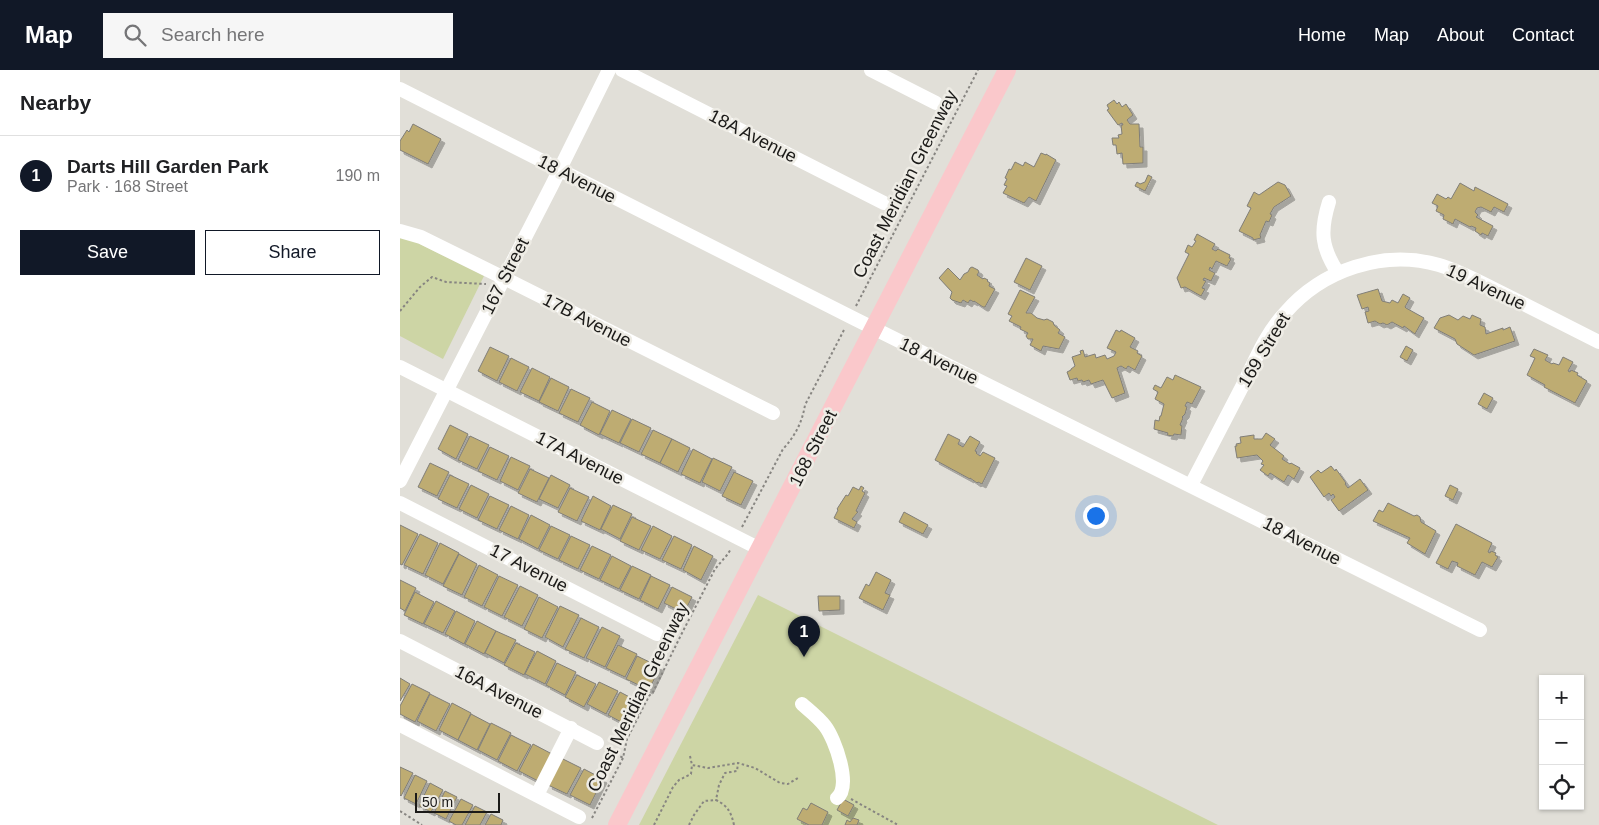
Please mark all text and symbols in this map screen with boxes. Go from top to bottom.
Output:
search box [103,13,453,58]
text: Map [25,21,73,48]
icon: search [121,21,149,49]
text: Search here [161,24,265,45]
text: Home [1298,25,1346,45]
text: Map [1374,25,1409,45]
text: About [1437,25,1484,45]
text: Contact [1512,25,1574,45]
street label: Coast Meridian Greenway [849,87,961,281]
text: Nearby [20,91,91,114]
street label: 18A Avenue [706,105,800,167]
street label: 18 Avenue [535,151,619,207]
text: Darts Hill Garden Park [67,156,269,177]
text: 1 [32,167,40,184]
text: 190 m [336,167,380,184]
text: Park · 168 Street [67,178,188,195]
button: Save [20,230,195,275]
button: Share [205,230,380,275]
street label: 167 Street [477,234,533,318]
street label: 19 Avenue [1443,260,1529,314]
street label: 17B Avenue [539,289,635,351]
street label: 169 Street [1234,309,1294,391]
street label: 18 Avenue [897,333,981,389]
street label: 168 Street [785,406,841,490]
street label: 17A Avenue [533,427,627,489]
your location [1083,503,1109,529]
street label: 18 Avenue [1260,513,1344,569]
street label: 17 Avenue [487,540,571,596]
street label: Coast Meridian Greenway [583,599,693,795]
pin: 1 [788,616,820,657]
street label: 16A Avenue [452,661,546,723]
map controls [1539,675,1584,810]
button: + [1539,675,1584,720]
button: − [1539,720,1584,765]
button: locate [1539,765,1584,810]
scale bar [415,790,500,813]
text: 50 m [422,794,453,810]

